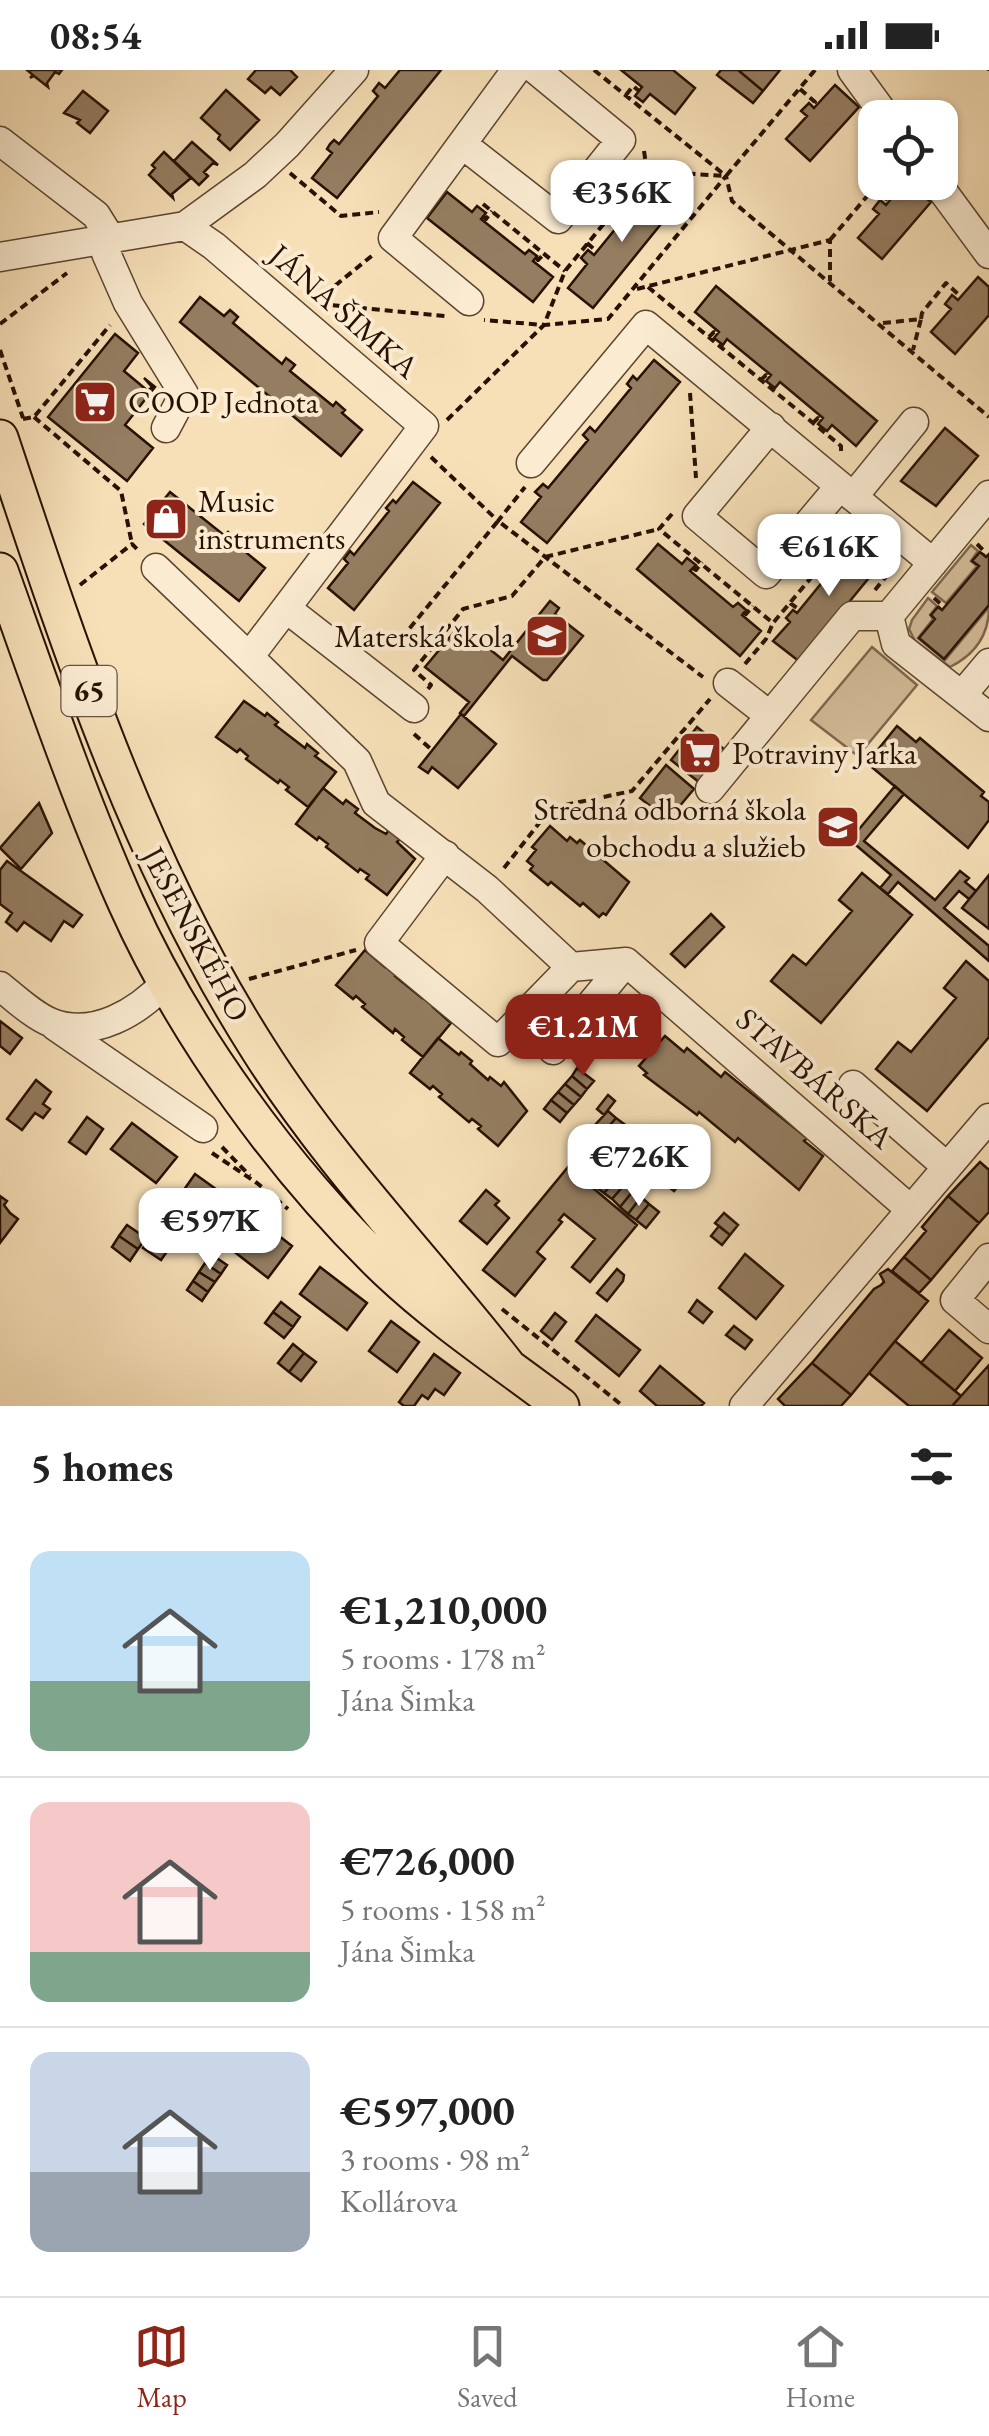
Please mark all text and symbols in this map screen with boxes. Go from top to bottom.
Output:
text: 08:54 [50,11,141,60]
map controls [858,100,958,200]
button: locate [858,100,958,200]
pin: €356K [552,160,692,245]
text: €356K [573,171,671,213]
street label: JÁNA ŠIMKA [258,232,428,388]
supermarket icon: COOP Jednota [72,379,118,425]
place label: COOP Jednota [128,381,319,423]
place label: Music instruments [198,480,345,559]
shop icon: Music instruments [143,496,189,542]
pin: €616K [759,514,899,599]
text: €616K [780,525,878,567]
school or university icon: Materská škola [524,613,570,659]
place label: Materská škola [334,615,514,657]
road number: 65 [62,666,116,716]
supermarket icon: Potraviny Jarka [677,730,723,776]
place label: Potraviny Jarka [732,732,917,774]
place label: Stredná odborná škola obchodu a služieb [534,788,806,867]
school or university icon: Stredná odborná škola obchodu a služieb [815,804,861,850]
street label: JESENSKÉHO [131,837,260,1029]
pin: €1.21M [502,994,664,1079]
street label: STAVBÁRSKA [728,998,903,1158]
text: €1.21M [527,1005,639,1047]
pin: €726K [569,1124,709,1209]
text: €726K [590,1135,688,1177]
pin: €597K [140,1188,280,1273]
text: €597K [161,1199,259,1241]
text: 5 homes [30,1439,173,1494]
icon: filters [904,1439,959,1494]
text: €1,210,000 [340,1582,547,1637]
icon: home [110,1591,230,1711]
text: 5 rooms · 178 m² [340,1637,546,1679]
text: Jána Šimka [340,1679,475,1721]
text: €726,000 [340,1833,515,1888]
icon: home [110,1842,230,1962]
text: 5 rooms · 158 m² [340,1888,546,1930]
text: Jána Šimka [340,1930,475,1972]
text: €597,000 [340,2083,515,2138]
icon: home [110,2092,230,2212]
text: 3 rooms · 98 m² [340,2138,530,2180]
text: Kollárova [340,2180,458,2222]
tab: Map [134,2319,189,2415]
tab: Saved [457,2319,517,2415]
tab: Home [786,2319,855,2415]

